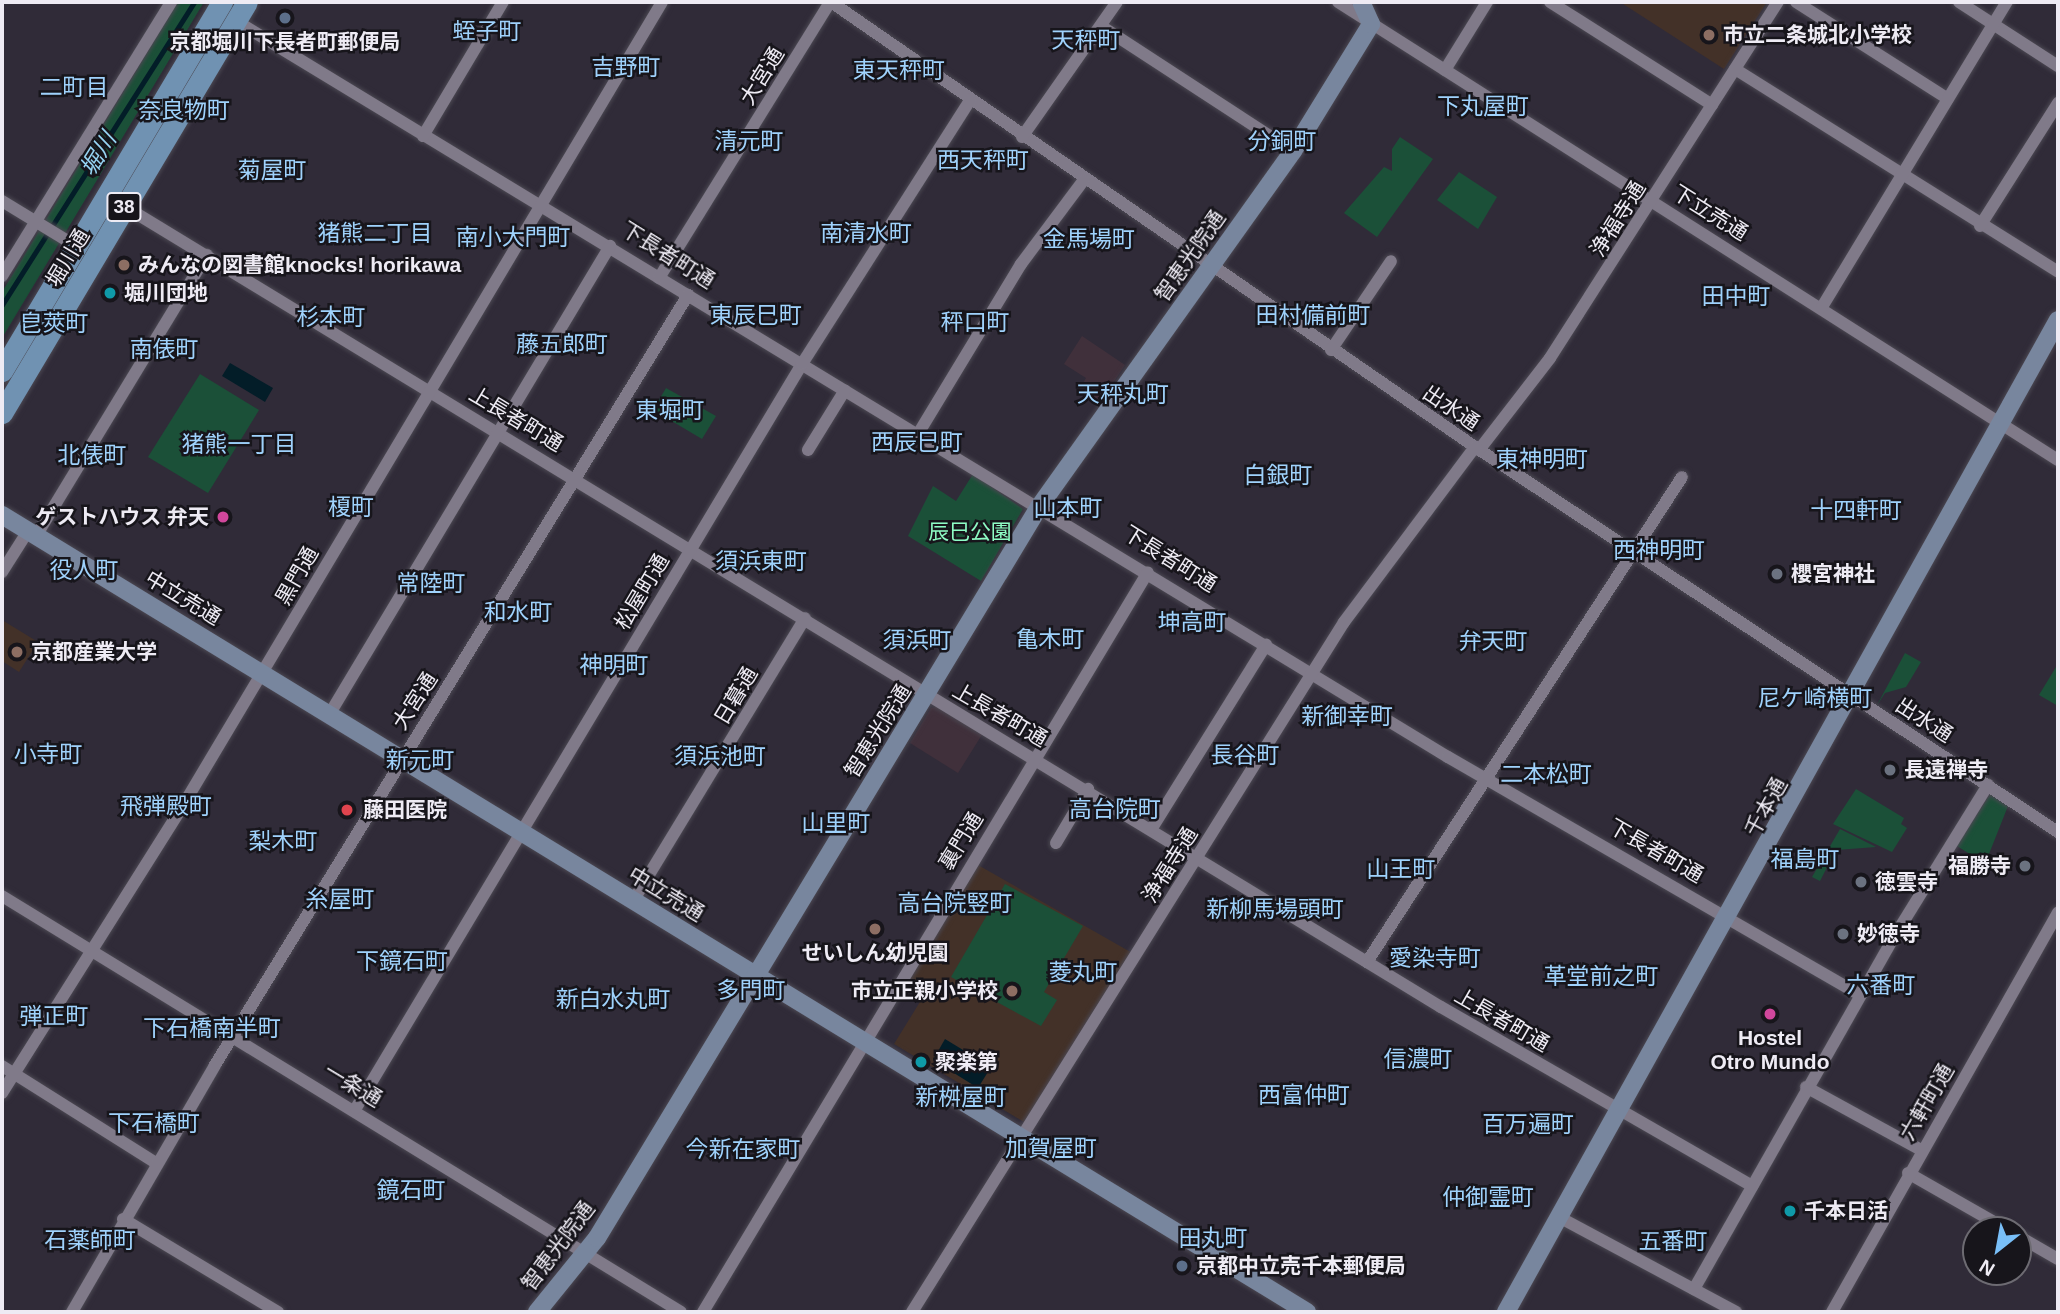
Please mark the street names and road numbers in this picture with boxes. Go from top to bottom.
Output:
street label: 大宮通 [735,43,789,109]
street label: 浄福寺通 [1585,177,1651,261]
street label: 下立売通 [1668,180,1752,246]
road number: 38 [105,192,143,223]
street label: 智恵光院通 [1150,206,1230,306]
street label: 下長者町通 [617,216,719,294]
street label: 堀川通 [41,225,95,291]
street label: 出水通 [1418,380,1484,436]
street label: 上長者町通 [465,381,567,457]
street label: 下長者町通 [1119,520,1221,598]
street label: 黒門通 [270,542,324,610]
street label: 松屋町通 [610,550,674,634]
street label: 中立売通 [141,566,225,630]
street label: 日暮通 [709,663,763,729]
street label: 大宮通 [387,668,443,734]
street label: 上長者町通 [948,678,1052,752]
street label: 智恵光院通 [839,680,917,782]
street label: 出水通 [1891,692,1957,748]
street label: 千本通 [1740,773,1792,841]
street label: 裏門通 [934,808,988,874]
street label: 下長者町通 [1604,814,1708,888]
street label: 浄福寺通 [1137,823,1203,907]
street label: 中立売通 [624,862,708,926]
street label: 上長者町通 [1450,983,1554,1057]
street label: 一条通 [320,1058,386,1112]
street label: 六軒町通 [1895,1059,1959,1145]
street label: 智恵光院通 [516,1196,600,1296]

